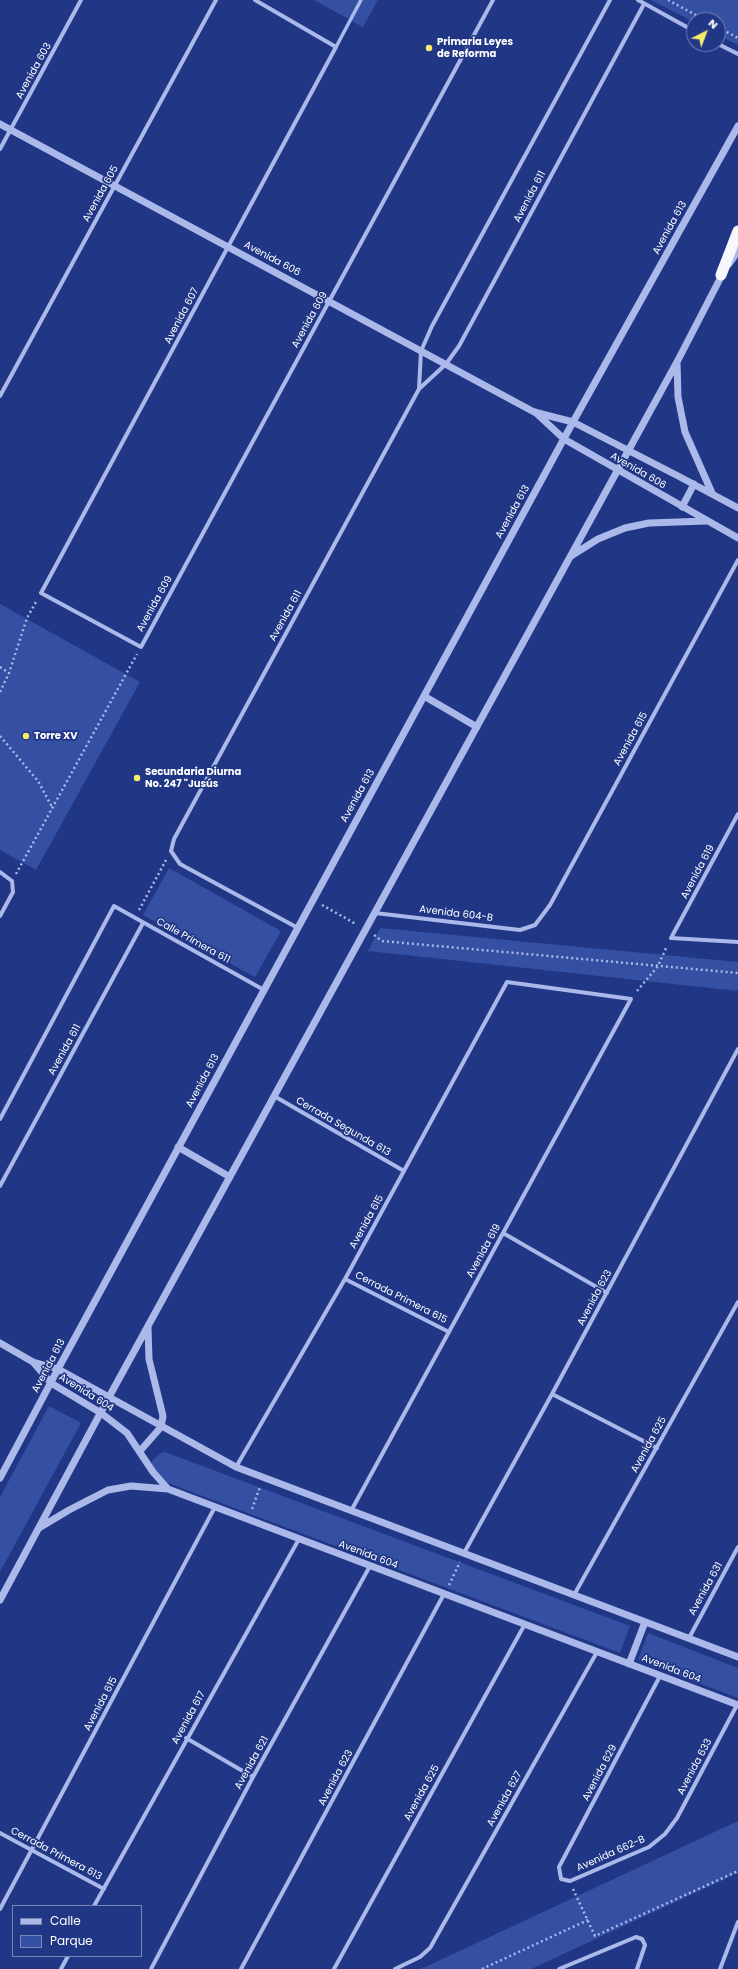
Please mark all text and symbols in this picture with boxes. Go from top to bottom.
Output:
north arrow [686,12,726,52]
text: N [705,15,722,33]
place label: Primaria Leyes de Reforma [437,36,513,60]
street label: Avenida 603 [14,41,54,101]
marker: Primaria Leyes de Reforma [424,43,434,53]
street label: Avenida 605 [81,164,121,224]
street label: Avenida 611 [511,169,549,225]
street label: Avenida 613 [650,199,690,257]
street label: Avenida 606 [242,239,302,279]
street label: Avenida 607 [162,286,202,346]
street label: Avenida 609 [290,290,330,350]
street label: Avenida 606 [608,450,668,492]
street label: Avenida 613 [493,483,533,541]
street label: Avenida 609 [135,574,175,634]
street label: Avenida 611 [267,588,305,644]
street label: Avenida 615 [611,710,651,768]
place label: Torre XV [34,730,78,742]
marker: Torre XV [21,731,31,741]
place label: Secundaria Diurna No. 247 "Jusús [145,766,241,790]
street label: Avenida 613 [338,767,378,825]
marker: Secundaria Diurna No. 247 "Jusús [132,773,142,783]
street label: Avenida 619 [679,843,717,901]
street label: Avenida 604-B [418,904,494,924]
street label: Calle Primera 611 [154,916,232,966]
street label: Avenida 611 [46,1022,84,1078]
street label: Avenida 613 [184,1052,222,1110]
street label: Cerrada Segunda 613 [293,1095,393,1159]
street label: Avenida 615 [347,1193,387,1251]
street label: Avenida 619 [464,1222,504,1280]
street label: Avenida 623 [575,1268,615,1328]
street label: Cerrada Primera 615 [353,1270,449,1326]
street label: Avenida 613 [30,1337,68,1395]
street label: Avenida 604 [56,1371,116,1415]
street label: Avenida 625 [629,1415,669,1475]
street label: Avenida 604 [337,1538,399,1572]
street label: Avenida 631 [686,1560,726,1618]
street label: Avenida 604 [640,1652,702,1686]
street label: Avenida 615 [82,1675,120,1733]
street label: Avenida 617 [170,1689,208,1747]
street label: Avenida 621 [232,1734,272,1792]
street label: Avenida 633 [675,1737,715,1797]
street label: Avenida 629 [580,1743,620,1803]
street label: Avenida 623 [316,1748,356,1808]
street label: Avenida 625 [402,1763,442,1823]
street label: Avenida 627 [485,1769,525,1829]
street label: Cerrada Primera 613 [8,1825,104,1883]
street label: Avenida 662-B [575,1834,647,1874]
legend [12,1905,142,1957]
text: Calle [50,1912,81,1929]
text: Parque [50,1932,93,1949]

